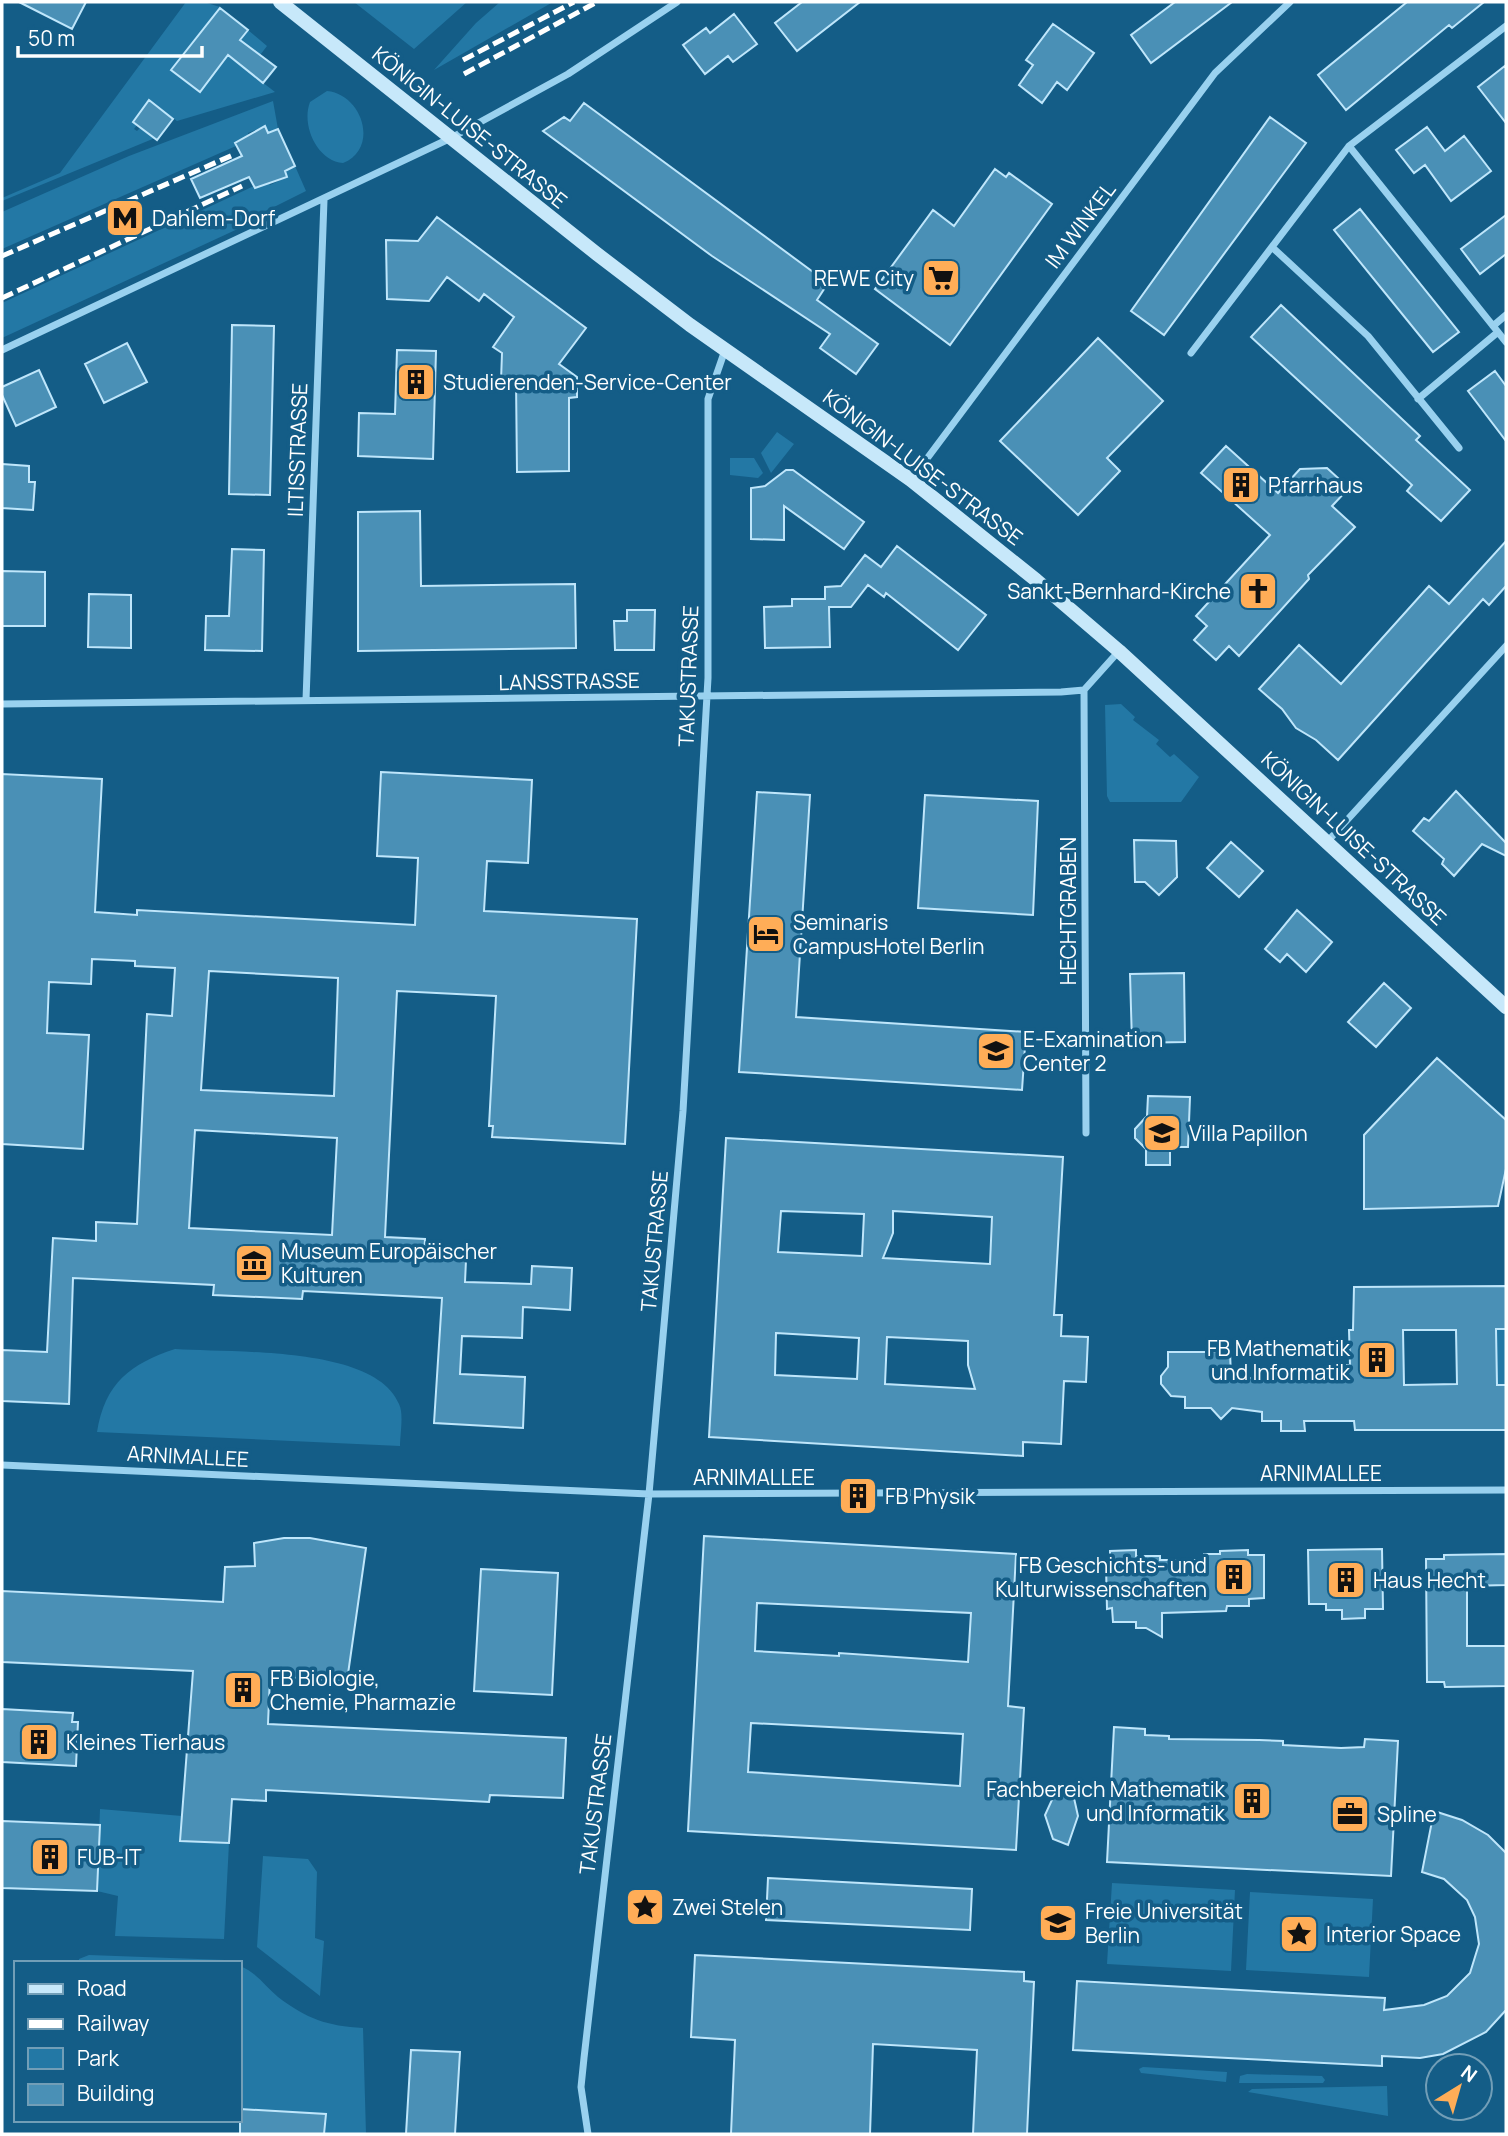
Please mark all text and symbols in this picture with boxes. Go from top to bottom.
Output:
scale bar [18,14,201,58]
text: 50 m [28,24,75,52]
street label: KÖNIGIN-LUISE-STRASSE [367,40,573,214]
street label: IM WINKEL [1038,176,1122,274]
metro station icon: Dahlem-Dorf [104,197,146,239]
place label: Dahlem-Dorf [152,204,276,232]
supermarket icon: REWE City [920,257,962,299]
place label: REWE City [814,264,914,292]
building icon: Studierenden-Service-Center [395,361,437,403]
place label: Studierenden-Service-Center [443,368,732,396]
street label: ILTISSTRASSE [281,383,313,517]
street label: KÖNIGIN-LUISE-STRASSE [818,383,1028,551]
building icon: Pfarrhaus [1220,464,1262,506]
place label: Pfarrhaus [1268,471,1363,499]
church icon: Sankt-Bernhard-Kirche [1237,570,1279,612]
place label: Sankt-Bernhard-Kirche [1007,577,1231,605]
street label: TAKUSTRASSE [672,605,704,747]
street label: LANSSTRASSE [498,666,640,696]
street label: KÖNIGIN-LUISE-STRASSE [1256,745,1452,931]
street label: HECHTGRABEN [1054,837,1082,985]
place label: Seminaris CampusHotel Berlin [793,908,985,960]
hotel icon: Seminaris CampusHotel Berlin [745,913,787,955]
place label: E-Examination Center 2 [1023,1025,1163,1077]
school or university icon: E-Examination Center 2 [975,1030,1017,1072]
school or university icon: Villa Papillon [1141,1112,1183,1154]
place label: Villa Papillon [1189,1119,1308,1147]
street label: TAKUSTRASSE [634,1169,674,1313]
place label: Museum Europäischer Kulturen [281,1237,498,1289]
museum icon: Museum Europäischer Kulturen [233,1242,275,1284]
place label: FB Mathematik und Informatik [1207,1334,1351,1386]
building icon: FB Mathematik und Informatik [1356,1339,1398,1381]
street label: ARNIMALLEE [126,1439,250,1473]
street label: ARNIMALLEE [1260,1459,1382,1487]
street label: ARNIMALLEE [693,1463,815,1491]
building icon: FB Physik [837,1475,879,1517]
place label: FB Physik [885,1482,976,1510]
place label: FB Geschichts- und Kulturwissenschaften [995,1551,1207,1603]
building icon: FB Geschichts- und Kulturwissenschaften [1213,1556,1255,1598]
building icon: Haus Hecht [1325,1559,1367,1601]
place label: Haus Hecht [1373,1566,1486,1594]
place label: FB Biologie, Chemie, Pharmazie [270,1664,456,1716]
building icon: FB Biologie, Chemie, Pharmazie [222,1669,264,1711]
building icon: Kleines Tierhaus [18,1721,60,1763]
place label: Kleines Tierhaus [66,1728,225,1756]
street label: TAKUSTRASSE [572,1732,618,1876]
place label: Fachbereich Mathematik und Informatik [986,1775,1226,1827]
building icon: Fachbereich Mathematik und Informatik [1231,1780,1273,1822]
office icon: Spline [1329,1793,1371,1835]
place label: Spline [1377,1800,1437,1828]
building icon: FUB-IT [29,1836,71,1878]
place label: FUB-IT [77,1843,142,1871]
place icon: Zwei Stelen [624,1886,666,1928]
place label: Zwei Stelen [672,1893,783,1921]
place label: Freie Universität Berlin [1085,1897,1243,1949]
school or university icon: Freie Universität Berlin [1037,1902,1079,1944]
place icon: Interior Space [1278,1913,1320,1955]
place label: Interior Space [1326,1920,1461,1948]
legend [14,1961,242,2122]
text: Road [77,1974,127,2002]
text: Railway [77,2009,149,2037]
text: Park [77,2044,119,2072]
north arrow [1424,2052,1494,2122]
text: N [1456,2059,1483,2088]
text: Building [77,2079,154,2107]

